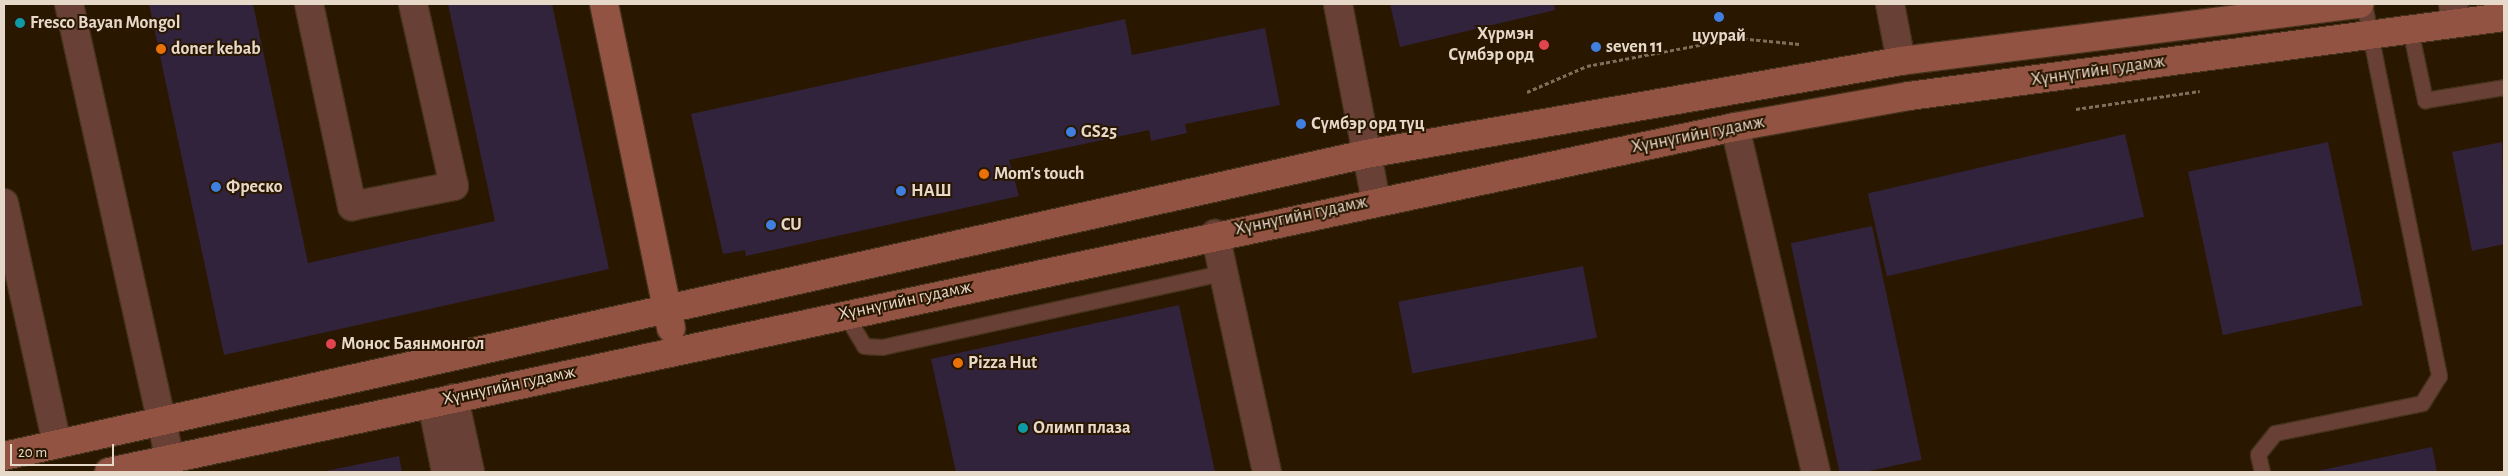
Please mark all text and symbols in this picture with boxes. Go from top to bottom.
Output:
marker: цуурай [1713,11,1725,23]
place label: Fresco Bayan Mongol [30,12,180,34]
marker: Fresco Bayan Mongol [14,17,26,29]
place label: Хүрмэн Сүмбэр орд [1448,24,1534,66]
place label: цуурай [1692,25,1746,47]
place label: seven 11 [1606,36,1663,58]
place label: doner kebab [171,38,261,60]
marker: Хүрмэн Сүмбэр орд [1538,39,1550,51]
marker: seven 11 [1590,41,1602,53]
marker: doner kebab [155,43,167,55]
street label: Хүннүгийн гудамж [2030,51,2166,91]
street label: Хүннүгийн гудамж [1630,112,1766,158]
place label: Сүмбэр орд түц [1311,113,1425,135]
marker: Сүмбэр орд түц [1295,118,1307,130]
place label: GS25 [1081,121,1117,143]
marker: GS25 [1065,126,1077,138]
place label: Mom's touch [994,163,1084,185]
marker: Mom's touch [978,168,990,180]
place label: Фреско [226,176,283,198]
place label: НАШ [911,180,952,202]
marker: Фреско [210,181,222,193]
marker: НАШ [895,185,907,197]
street label: Хүннүгийн гудамж [1233,191,1369,241]
place label: CU [781,214,802,236]
marker: CU [765,219,777,231]
street label: Хүннүгийн гудамж [837,276,973,326]
place label: Монос Баянмонгол [341,333,484,355]
marker: Монос Баянмонгол [325,338,337,350]
place label: Pizza Hut [968,352,1037,374]
marker: Pizza Hut [952,357,964,369]
street label: Хүннүгийн гудамж [441,361,577,411]
place label: Олимп плаза [1033,417,1131,439]
marker: Олимп плаза [1017,422,1029,434]
scale bar [12,434,116,466]
text: 20 m [18,445,47,460]

